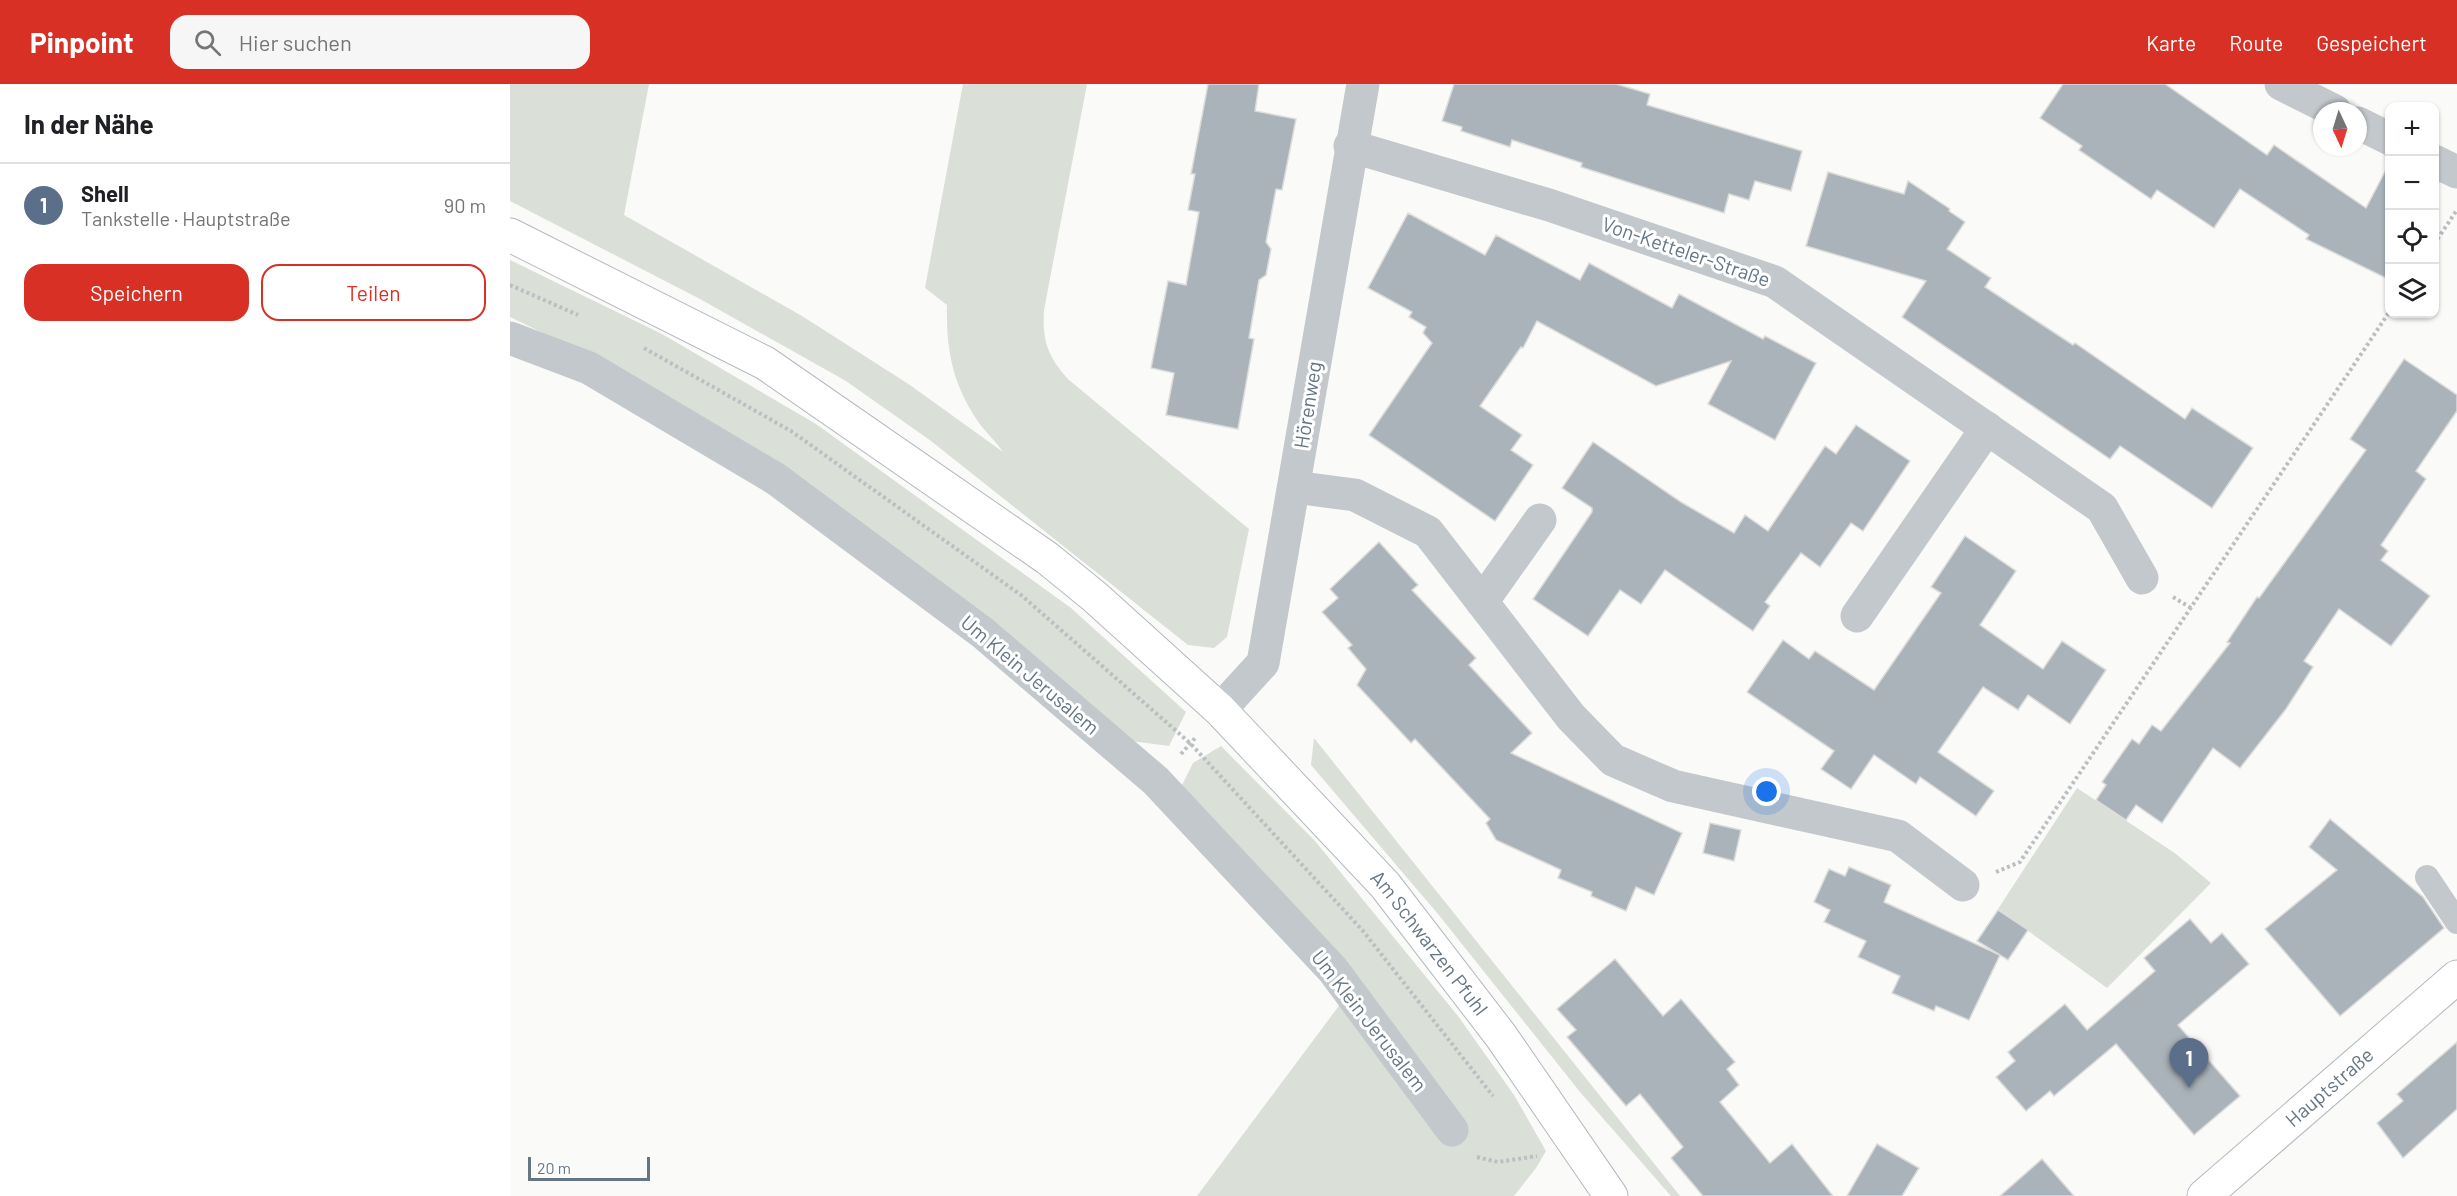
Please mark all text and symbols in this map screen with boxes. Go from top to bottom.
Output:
search box [170,15,590,69]
text: Pinpoint [30,25,134,59]
icon: search [191,26,224,59]
text: Hier suchen [239,29,352,55]
text: Karte [2146,30,2196,55]
text: Route [2229,30,2283,55]
text: Gespeichert [2316,30,2427,55]
north arrow [2313,102,2367,156]
map controls [2385,102,2439,318]
button: + [2385,102,2439,156]
text: In der Nähe [24,108,154,139]
button: − [2385,156,2439,210]
text: Shell [81,180,129,206]
text: 1 [40,193,47,217]
text: 90 m [444,193,486,217]
text: Tankstelle · Hauptstraße [81,206,291,230]
button: locate [2385,210,2439,264]
street label: Von-Ketteler-Straße [1599,211,1773,291]
button: Speichern [24,264,249,321]
button: Teilen [261,264,486,321]
button: layers [2385,264,2439,318]
street label: Hörenweg [1288,360,1326,450]
street label: Um Klein Jerusalem [957,610,1105,739]
your location [1752,777,1781,806]
street label: Am Schwarzen Pfuhl [1366,865,1494,1020]
street label: Um Klein Jerusalem [1307,945,1432,1096]
pin: 1 [2170,1038,2208,1088]
street label: Hauptstraße [2280,1042,2378,1131]
scale bar [528,1154,650,1182]
text: 20 m [537,1158,571,1177]

